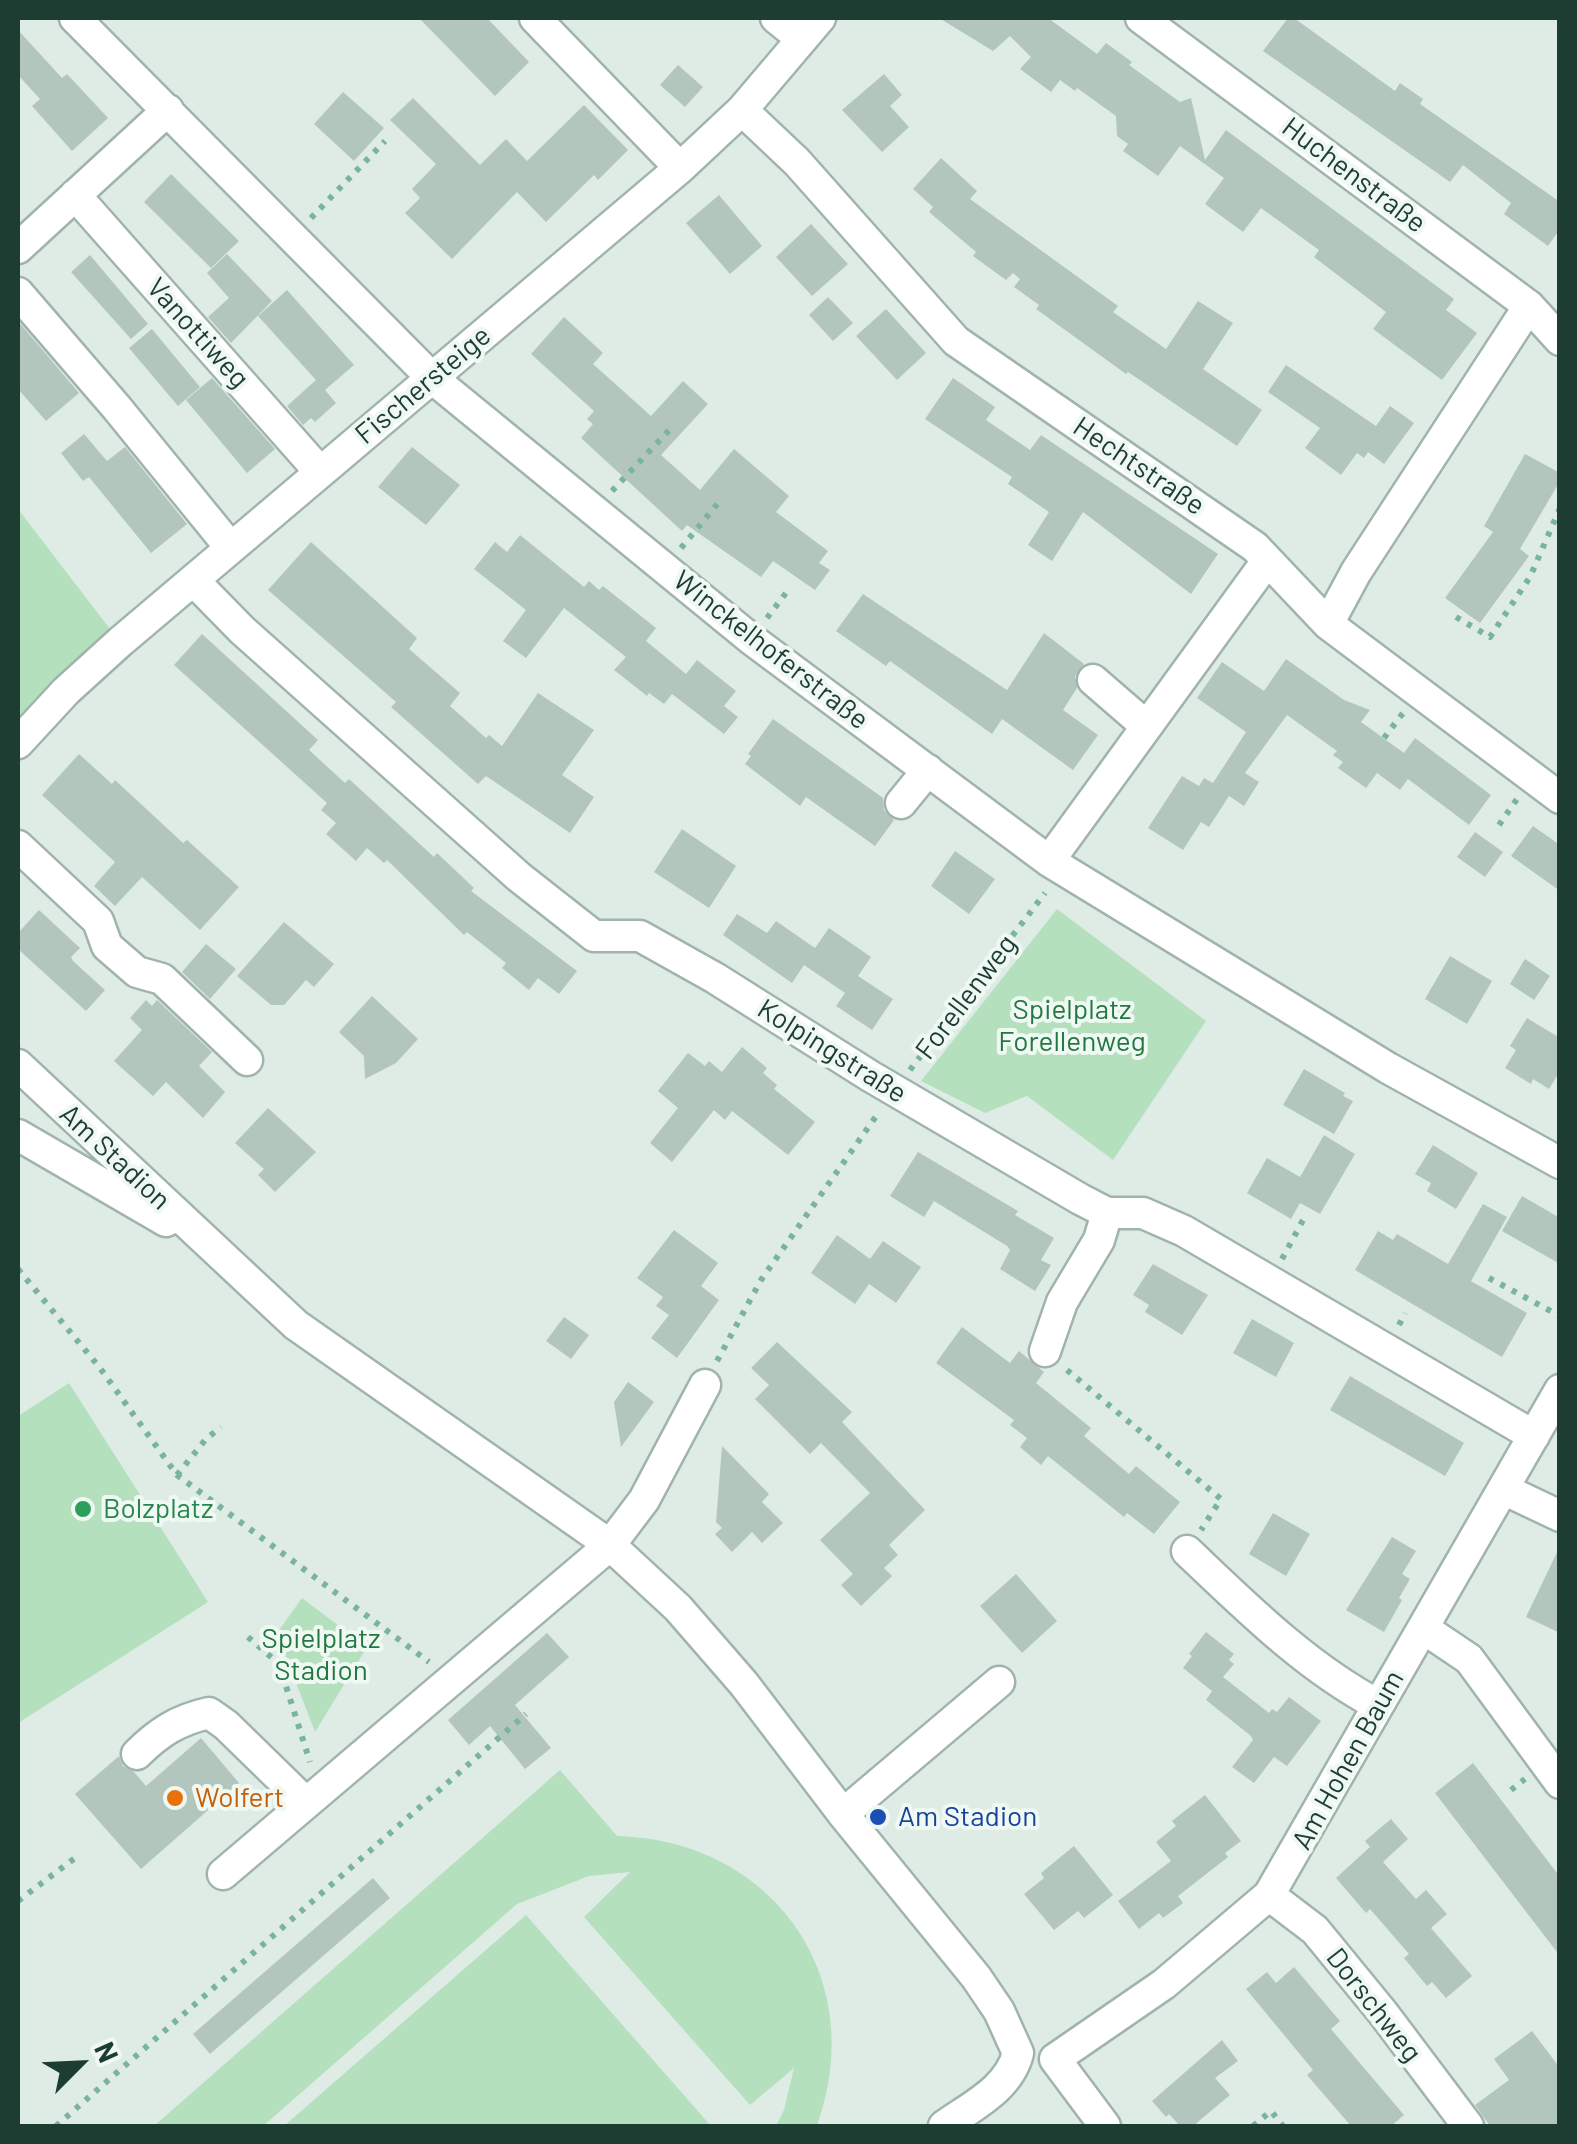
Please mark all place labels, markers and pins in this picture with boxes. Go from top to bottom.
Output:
place label: Bolzplatz [103,1492,213,1526]
marker: Bolzplatz [72,1498,94,1520]
place label: Wolfert [195,1781,284,1815]
marker: Wolfert [164,1787,186,1809]
place label: Am Stadion [898,1800,1037,1834]
marker: Am Stadion [867,1806,889,1828]

